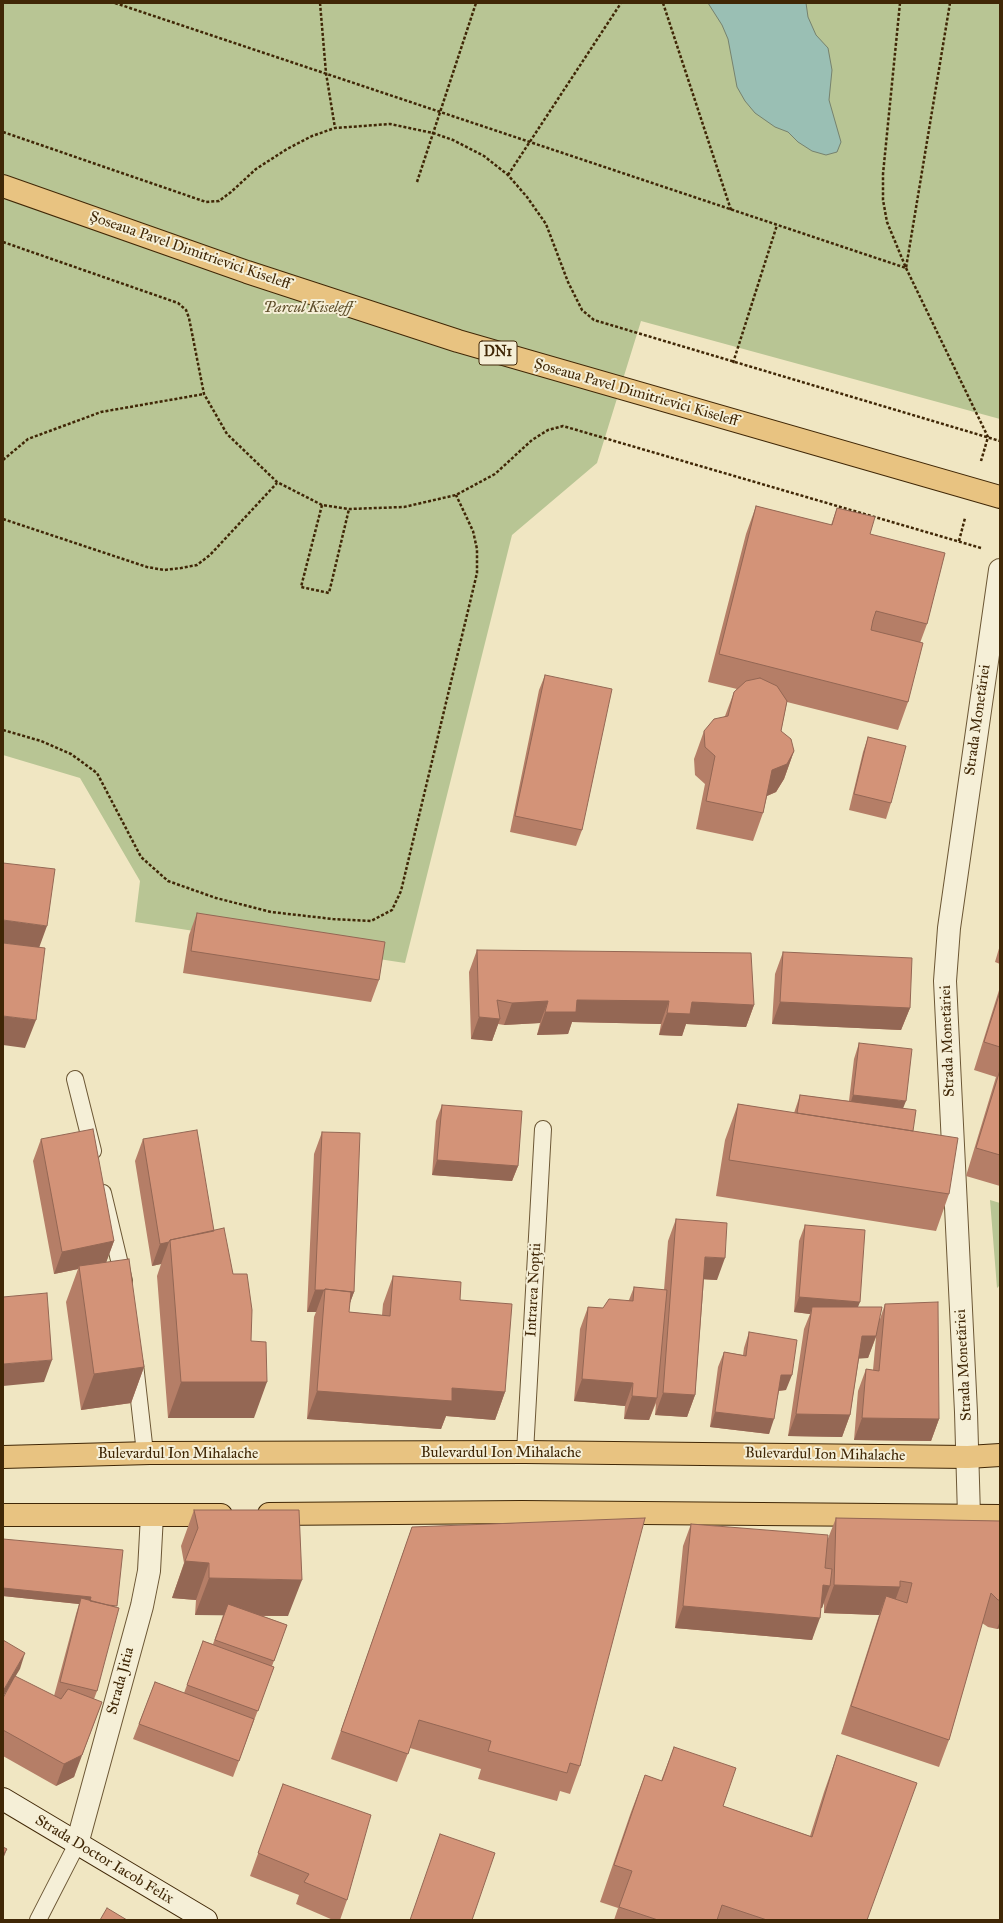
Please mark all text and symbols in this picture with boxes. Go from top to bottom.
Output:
street label: Șoseaua Pavel Dimitrievici Kiseleff [87,208,293,294]
park label: Parcul Kiseleff [264,299,352,317]
road number: DN1 [479,341,517,365]
street label: Șoseaua Pavel Dimitrievici Kiseleff [532,355,740,431]
street label: Strada Monetăriei [961,663,995,777]
street label: Strada Monetăriei [937,985,959,1097]
street label: Intrarea Nopții [523,1242,545,1338]
street label: Strada Monetăriei [952,1309,976,1421]
street label: Bulevardul Ion Mihalache [421,1444,581,1462]
street label: Bulevardul Ion Mihalache [98,1445,258,1463]
street label: Bulevardul Ion Mihalache [745,1445,905,1465]
street label: Strada Jitia [103,1645,139,1717]
street label: Strada Doctor Iacob Felix [31,1812,177,1908]

